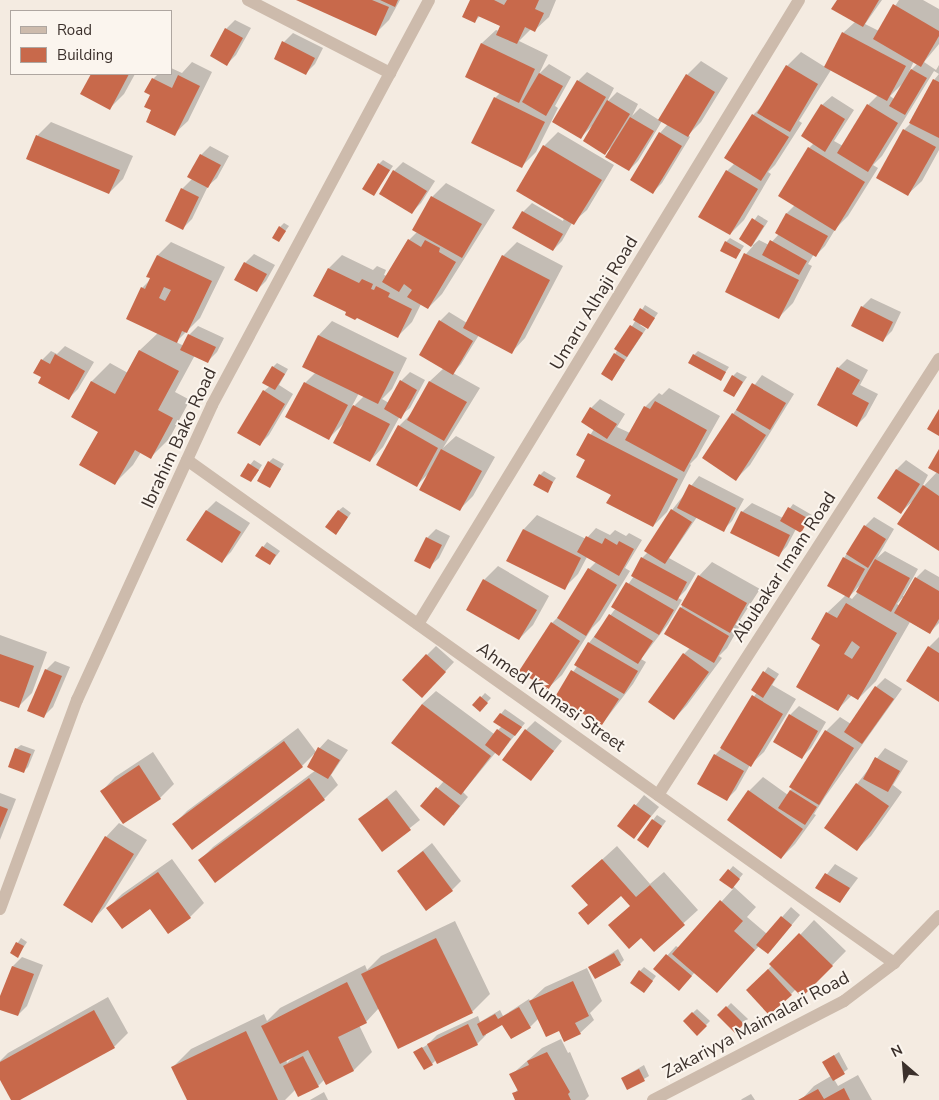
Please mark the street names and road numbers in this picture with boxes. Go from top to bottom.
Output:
street label: Umaru Alhaji Road [546,232,642,374]
street label: Ibrahim Bako Road [137,364,221,512]
street label: Abubakar Imam Road [727,488,841,646]
street label: Ahmed Kumasi Street [473,638,629,756]
street label: Zakariyya Maimalari Road [659,967,853,1083]

